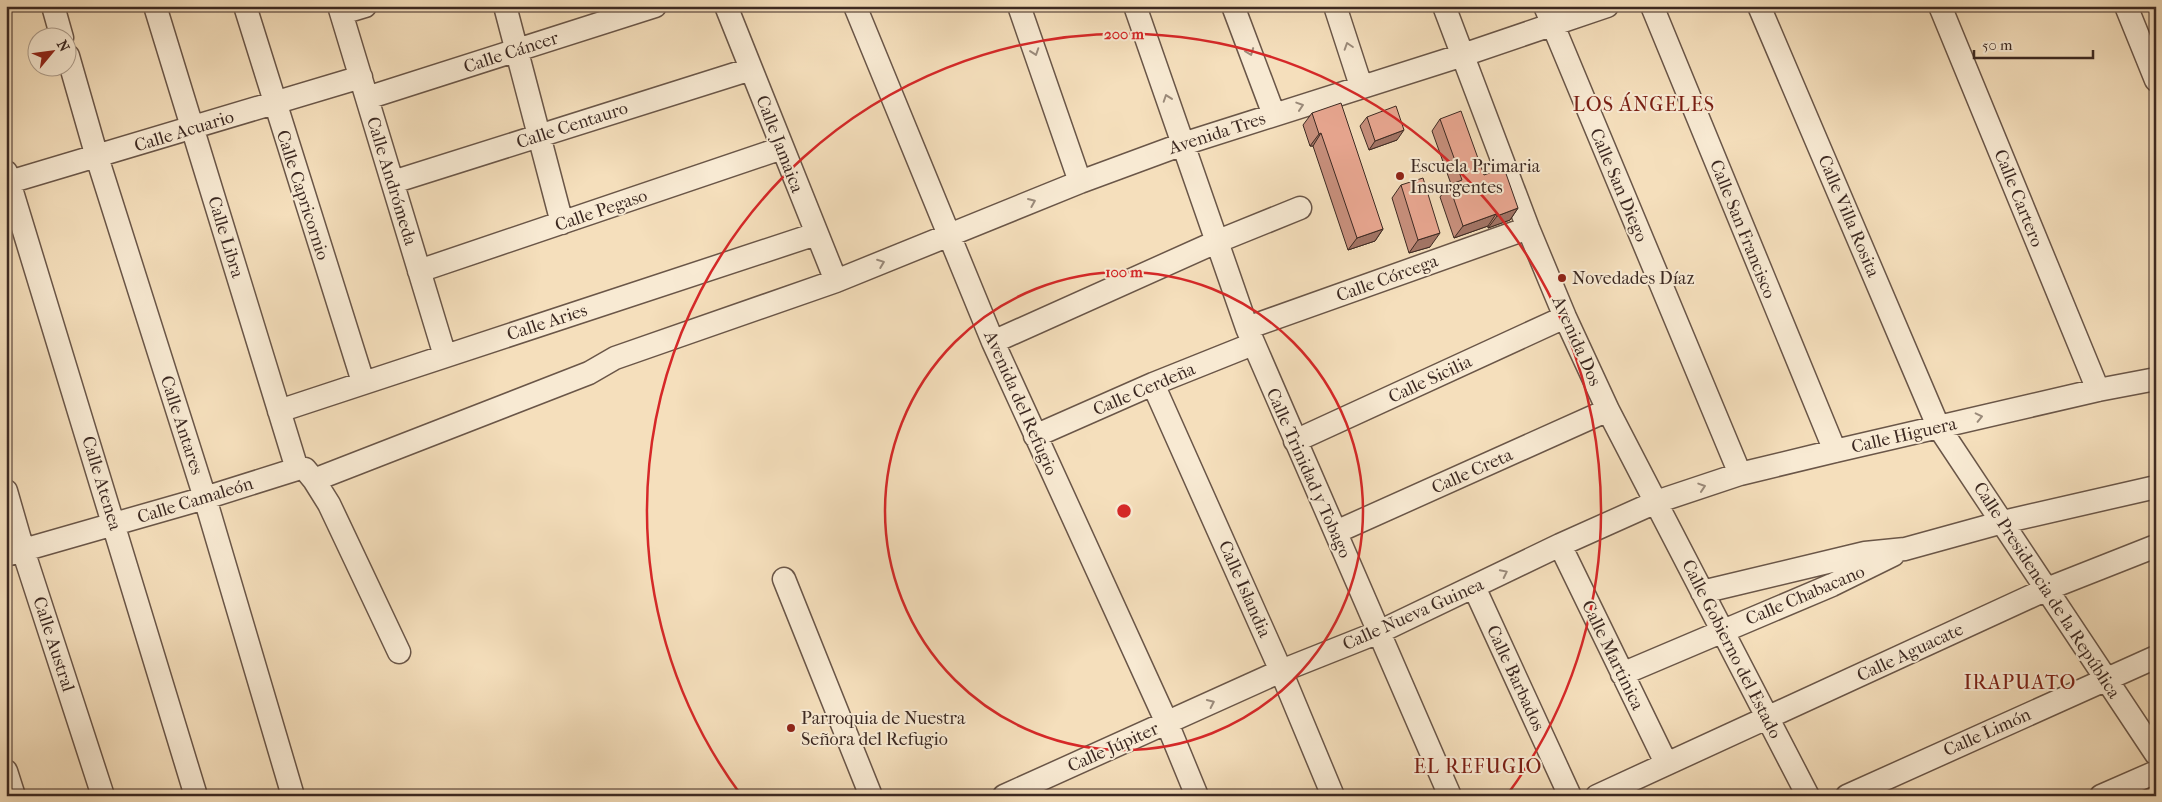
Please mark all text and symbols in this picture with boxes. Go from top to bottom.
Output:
text: 200 m [1104,25,1144,43]
street label: Calle Cáncer [461,27,561,78]
north arrow [28,28,78,78]
scale bar [1974,28,2093,60]
text: 50 m [1982,36,2013,54]
text: N [53,37,73,55]
one-way arrow [1344,42,1354,51]
one-way arrow [1244,47,1254,56]
one-way arrow [1029,48,1039,56]
district label: LOS ÁNGELES [1573,92,1715,116]
street label: Calle Jamaica [751,93,808,196]
one-way arrow [1163,95,1173,103]
street label: Calle Centauro [514,98,631,153]
one-way arrow [1295,102,1304,112]
street label: Calle Acuario [132,106,237,157]
street label: Avenida Tres [1165,108,1269,159]
street label: Calle Andrómeda [362,114,421,249]
street label: Calle San Diego [1585,125,1652,245]
street label: Calle Capricornio [272,128,333,263]
street label: Calle Cartero [1989,146,2048,250]
street label: Calle Villa Rosita [1813,152,1884,281]
place label: Escuela Primaria Insurgentes [1410,156,1541,198]
street label: Calle San Francisco [1705,157,1780,302]
marker: Escuela Primaria Insurgentes [1394,170,1406,182]
street label: Calle Pegaso [552,185,650,236]
street label: Calle Libra [203,194,248,281]
one-way arrow [1027,197,1035,207]
street label: Calle Córcega [1334,250,1441,307]
one-way arrow [876,258,885,269]
text: 100 m [1105,263,1143,281]
place label: Novedades Díaz [1572,268,1694,289]
marker: Novedades Díaz [1556,272,1568,284]
street label: Avenida Dos [1547,292,1606,390]
street label: Calle Aries [504,300,590,345]
street label: Avenida del Refugio [979,327,1062,479]
street label: Calle Sicilia [1385,351,1476,408]
street label: Calle Cerdeña [1090,358,1199,420]
street label: Calle Antares [156,373,208,478]
street label: Calle Trinidad y Tobago [1262,385,1356,561]
one-way arrow [1974,412,1983,423]
street label: Calle Higuera [1849,413,1959,458]
street label: Calle Atenea [77,433,126,533]
street label: Calle Creta [1429,444,1516,499]
street label: Calle Camaleón [135,473,256,528]
street label: Calle Presidencia de la República [1969,478,2125,703]
one-way arrow [1698,483,1706,493]
centre of rings [1115,502,1133,520]
street label: Calle Islandia [1214,538,1276,641]
street label: Calle Gobierno del Estado [1677,556,1786,742]
street label: Calle Chabacano [1743,561,1868,630]
one-way arrow [1499,569,1508,579]
street label: Calle Nueva Guinea [1339,574,1488,655]
street label: Calle Austral [28,594,79,694]
street label: Calle Martinica [1577,597,1648,714]
street label: Calle Aguacate [1854,619,1967,686]
street label: Calle Barbados [1482,622,1549,735]
district label: IRAPUATO [1964,671,2076,694]
one-way arrow [1206,699,1215,709]
street label: Calle Limón [1940,704,2035,761]
place label: Parroquia de Nuestra Señora del Refugio [801,708,966,750]
street label: Calle Júpiter [1064,718,1162,777]
marker: Parroquia de Nuestra Señora del Refugio [785,722,797,734]
district label: EL REFUGIO [1414,755,1542,778]

